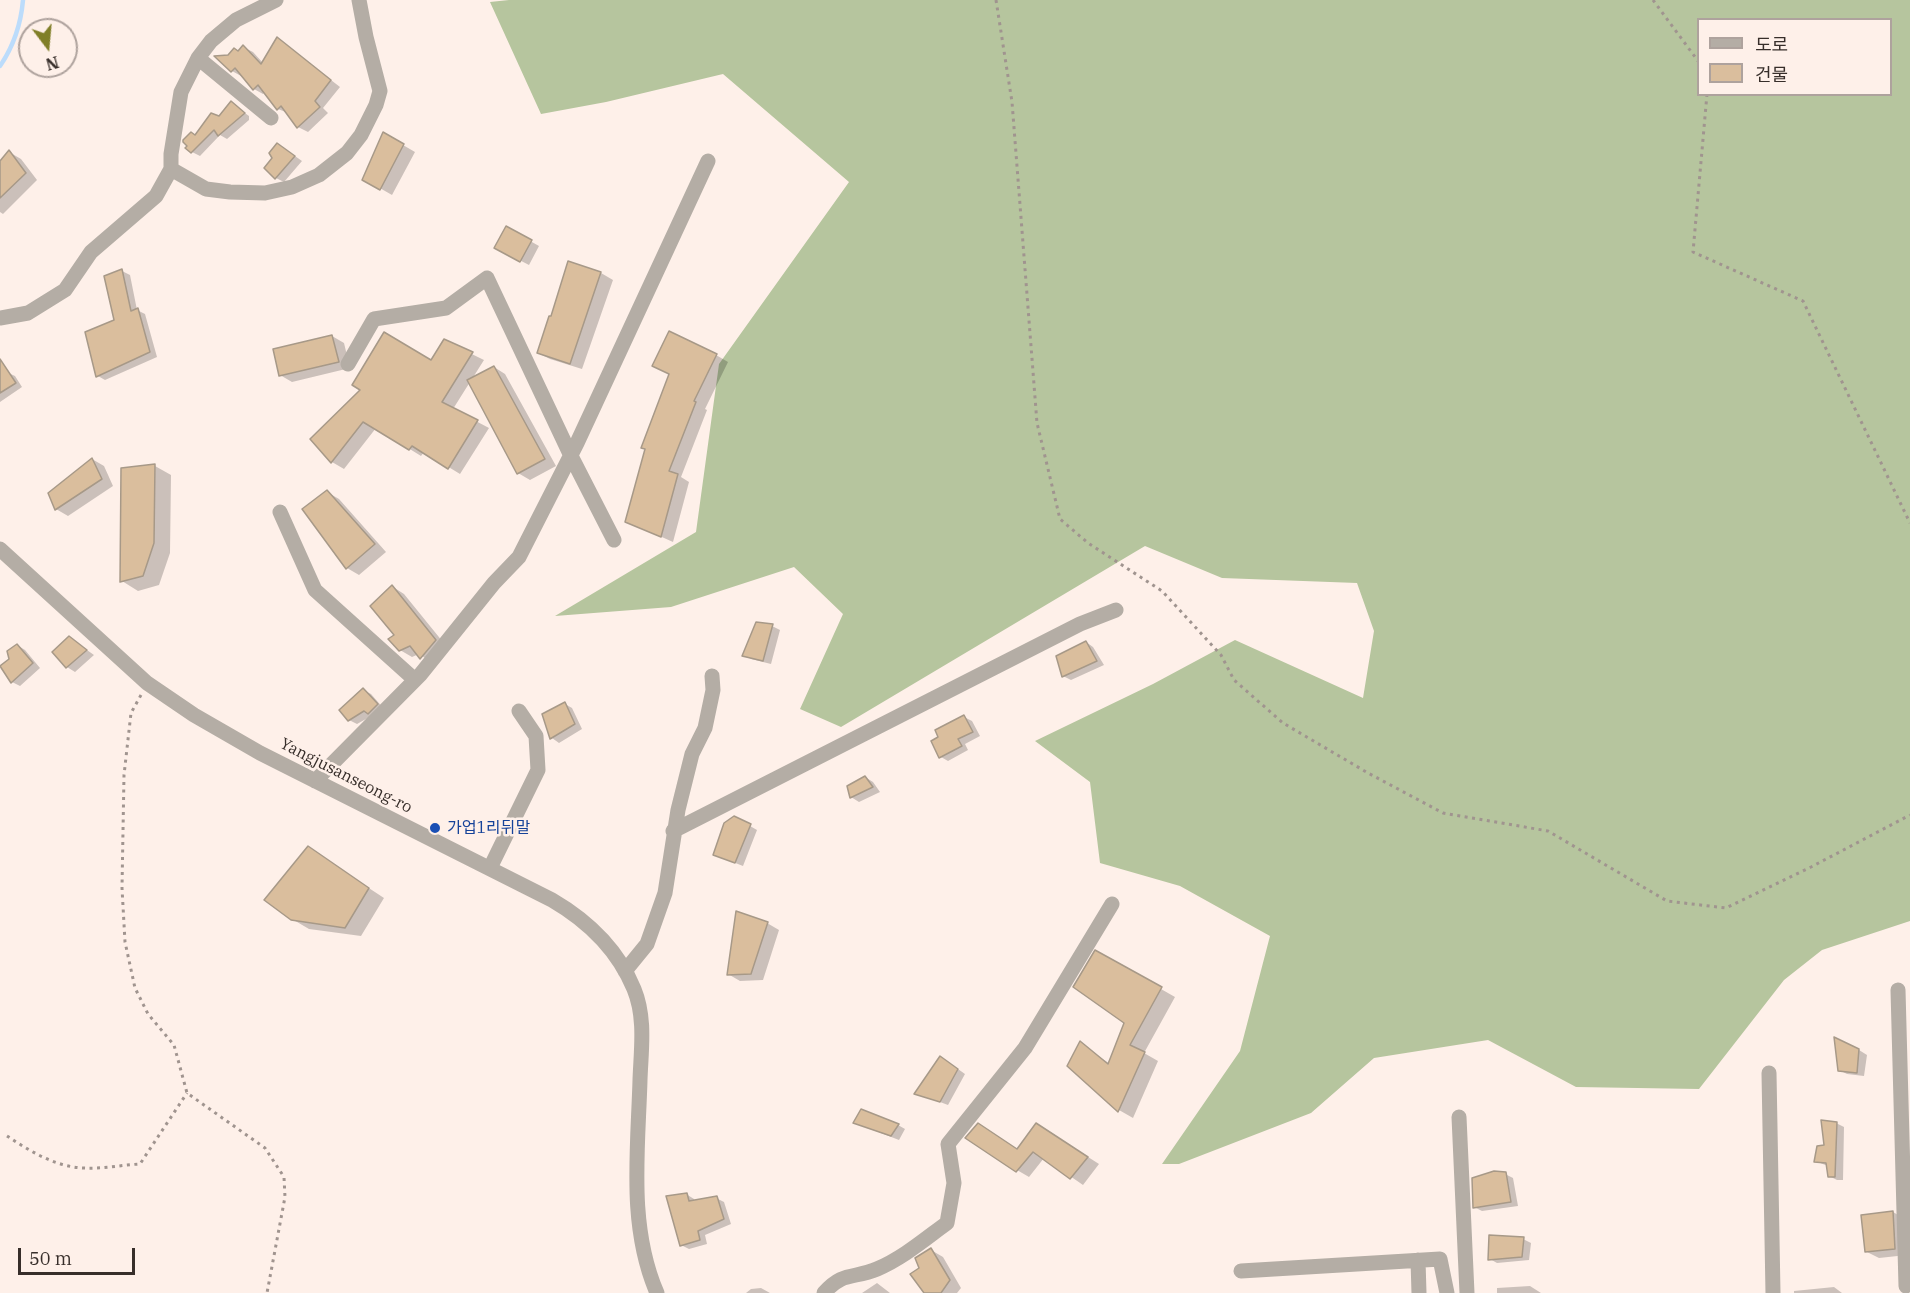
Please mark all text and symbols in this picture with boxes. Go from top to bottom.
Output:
north arrow [18,18,78,78]
legend [1697,18,1892,96]
text: 도로 [1755,33,1788,56]
text: N [44,52,61,75]
text: 건물 [1755,63,1788,86]
street label: Yangjusanseong-ro [277,734,415,818]
place label: 가업1리뒤말 [447,818,530,838]
marker: 가업1리뒤말 [428,821,442,835]
scale bar [21,1236,138,1274]
text: 50 m [29,1247,72,1270]

